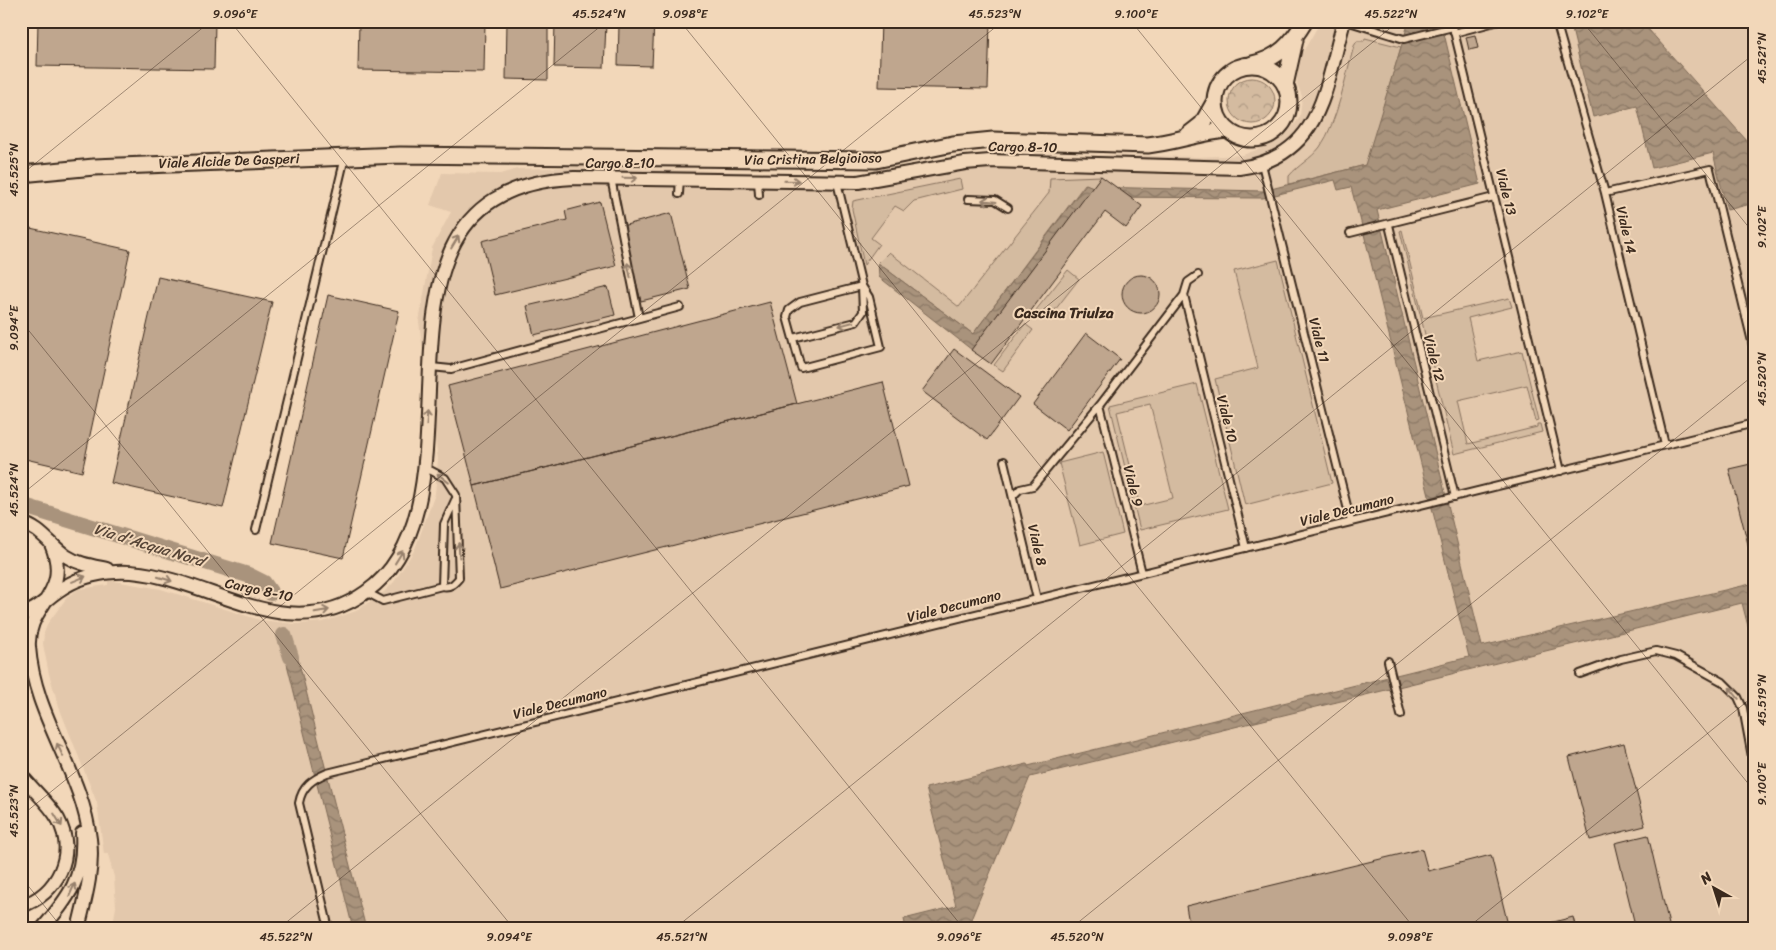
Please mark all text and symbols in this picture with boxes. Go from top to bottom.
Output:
text: 9.096°E [213,3,259,25]
text: 45.524°N [572,3,627,25]
text: 9.098°E [663,3,709,25]
text: 45.523°N [969,3,1022,25]
text: 9.100°E [1114,3,1159,25]
text: 45.522°N [1364,3,1418,25]
text: 9.102°E [1566,3,1610,25]
text: 45.521°N [1751,32,1773,84]
street label: Cargo 8-10 [988,134,1058,160]
text: 45.525°N [3,143,25,197]
street label: Via Cristina Belgioioso [744,145,882,173]
street label: Viale Alcide De Gasperi [158,146,301,176]
street label: Cargo 8-10 [585,151,655,176]
street label: Viale 13 [1488,166,1524,218]
one-way arrow [622,173,638,183]
one-way arrow [784,176,800,186]
one-way arrow [982,196,998,206]
street label: Viale 14 [1608,204,1644,257]
text: 9.102°E [1751,204,1773,248]
one-way arrow [451,236,461,250]
one-way arrow [624,263,633,279]
district label: Cascina Triulza [1013,300,1114,326]
text: 9.094°E [3,304,25,351]
street label: Viale 11 [1301,315,1337,365]
one-way arrow [839,320,855,329]
street label: Viale 12 [1416,332,1452,384]
text: 45.520°N [1751,351,1773,406]
street label: Viale 10 [1209,392,1245,446]
one-way arrow [422,411,431,427]
text: 45.524°N [3,462,25,517]
street label: Viale 9 [1116,463,1150,510]
one-way arrow [437,473,450,484]
street label: Viale Decumano [1297,486,1397,534]
water label: Via d'Acqua Nord [91,516,211,575]
street label: Viale 8 [1020,522,1054,569]
one-way arrow [454,543,463,559]
one-way arrow [394,550,404,564]
street label: Cargo 8-10 [223,571,296,609]
one-way arrow [71,574,86,584]
one-way arrow [157,575,172,584]
street label: Viale Decumano [904,582,1004,630]
one-way arrow [314,605,330,615]
text: 45.519°N [1751,673,1773,726]
street label: Viale Decumano [510,679,610,727]
one-way arrow [1728,687,1739,700]
one-way arrow [55,743,64,758]
text: 9.100°E [1751,761,1773,806]
text: 45.523°N [3,784,25,837]
one-way arrow [53,813,63,827]
north arrow [1688,862,1738,912]
text: N [1694,865,1718,892]
one-way arrow [67,883,77,898]
text: 45.522°N [259,926,313,948]
text: 9.094°E [486,926,533,948]
text: 45.521°N [656,926,708,948]
text: 9.096°E [937,926,983,948]
text: 45.520°N [1050,926,1105,948]
text: 9.098°E [1388,926,1434,948]

